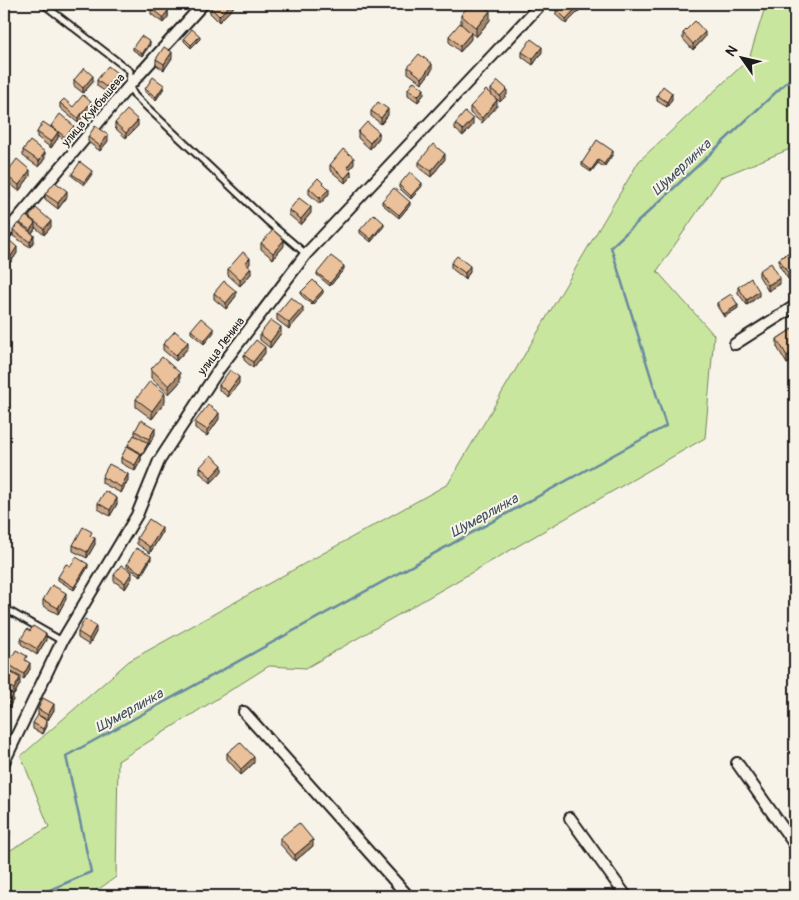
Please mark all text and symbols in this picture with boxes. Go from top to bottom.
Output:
north arrow [716,32,766,82]
text: N [722,42,741,60]
street label: улица Куйбышева [58,70,129,151]
water label: Шумерлинка [648,135,715,199]
street label: улица Ленина [194,314,248,379]
water label: Шумерлинка [448,489,522,541]
water label: Шумерлинка [93,684,167,736]

